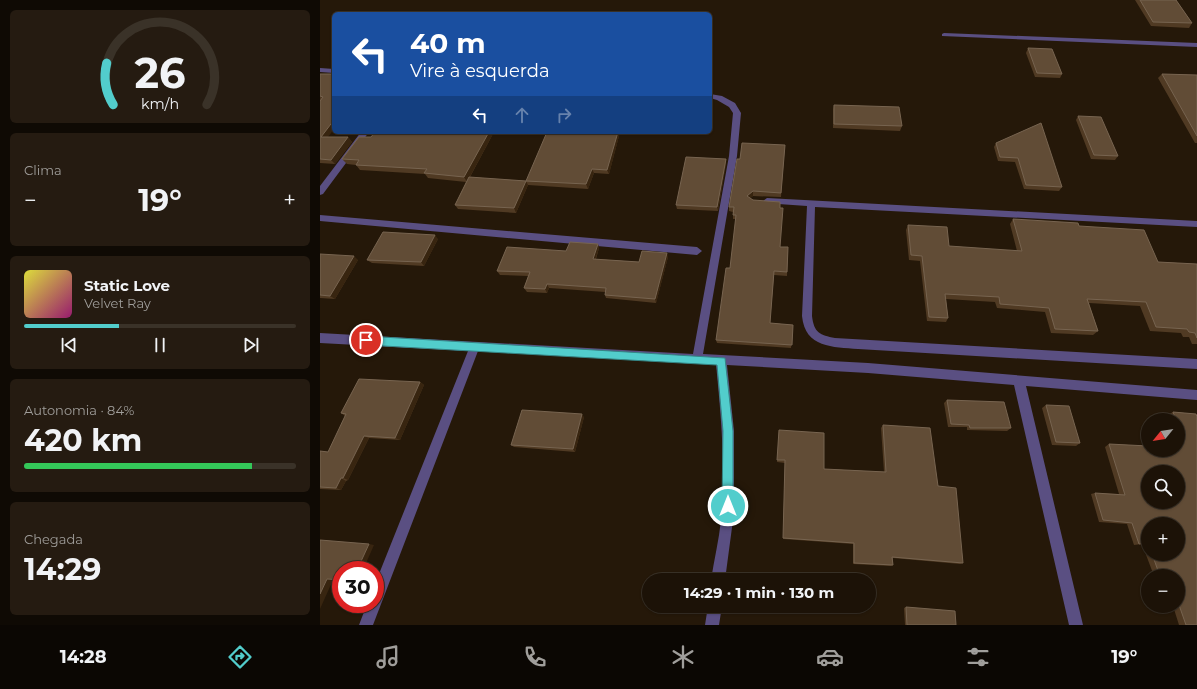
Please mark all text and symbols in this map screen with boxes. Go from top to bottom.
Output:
text: 40 m [410,26,486,60]
icon: left [344,28,396,80]
text: 26 [134,47,186,97]
text: Vire à esquerda [410,60,550,82]
text: km/h [141,94,179,112]
icon: left [469,104,491,126]
icon: ahead [511,104,533,126]
icon: right [553,104,575,126]
text: Clima [24,162,62,178]
text: 19° [138,182,182,219]
text: − [24,187,37,214]
text: + [283,187,296,214]
text: Static Love [84,276,170,295]
text: Velvet Ray [84,295,151,311]
pin [349,323,383,357]
icon: arrive [355,329,377,351]
icon: previous [58,334,80,356]
icon: pause [149,334,171,356]
icon: next [240,334,262,356]
text: Autonomia · 84% [24,402,134,418]
north arrow [1141,413,1185,457]
map controls [1141,413,1185,613]
text: 420 km [24,422,142,459]
button: search [1141,465,1185,509]
position arrow [707,485,749,527]
button: + [1141,517,1185,561]
text: Chegada [24,531,83,547]
text: 14:29 [24,551,101,588]
speed limit sign: 30 [332,561,384,613]
button: − [1141,569,1185,613]
text: 14:29 · 1 min · 130 m [684,583,834,602]
icon: directions [226,643,254,671]
icon: music [374,643,402,671]
icon: phone [521,643,549,671]
icon: climate [669,643,697,671]
icon: car [816,643,844,671]
icon: filters [964,643,992,671]
text: 14:28 [60,646,107,668]
text: 19° [1111,646,1137,668]

